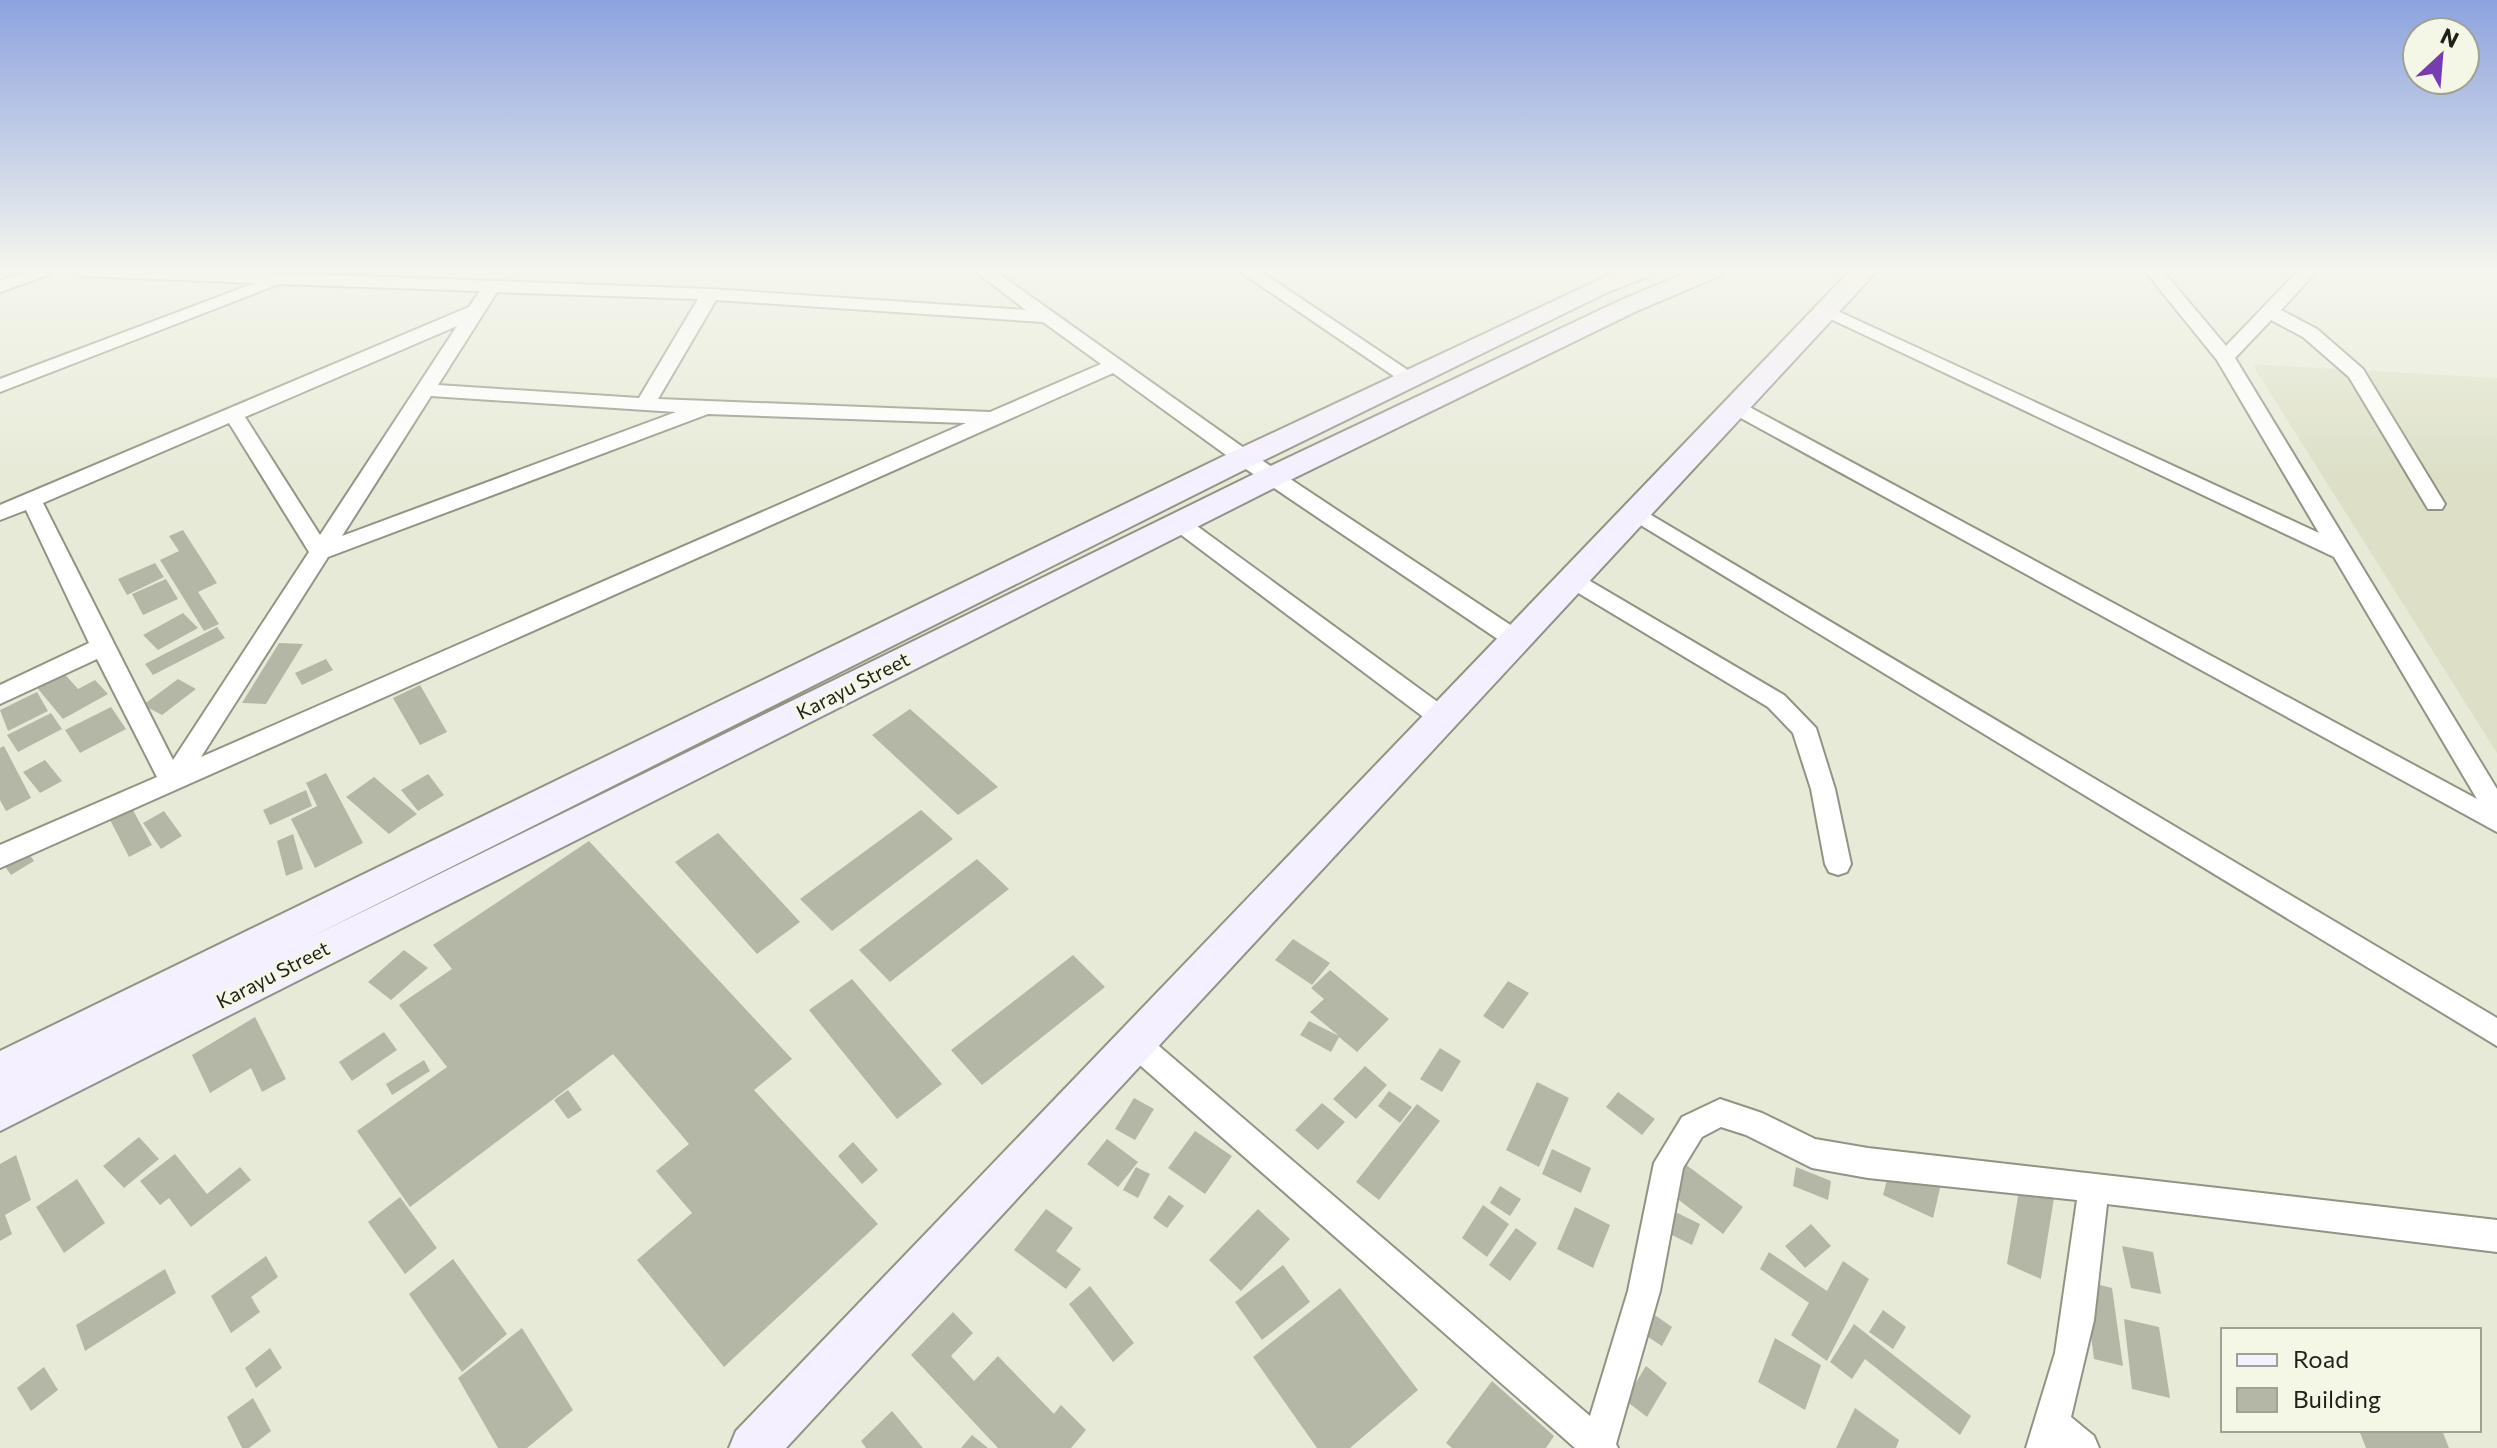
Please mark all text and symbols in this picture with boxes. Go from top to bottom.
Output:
north arrow [2401,16,2481,96]
text: N [2437,22,2463,53]
street label: Karayu Street [792,646,913,724]
street label: Karayu Street [212,935,333,1013]
legend [2221,1328,2481,1432]
text: Road [2293,1344,2349,1373]
text: Building [2293,1384,2381,1413]

